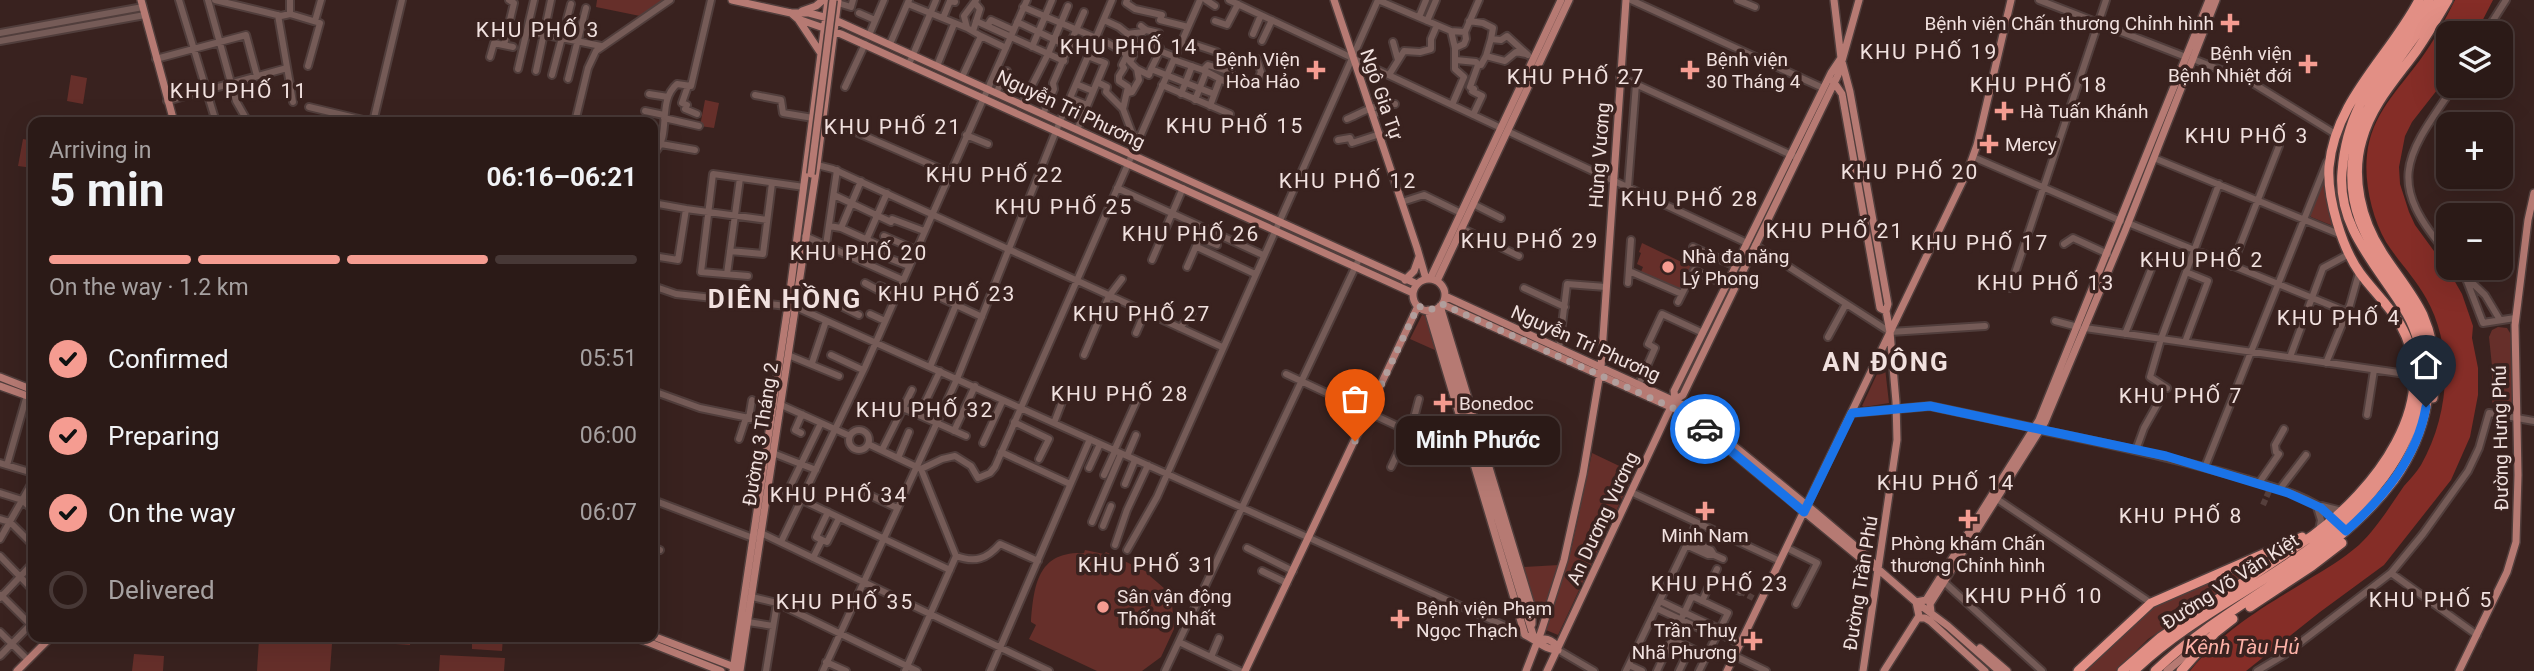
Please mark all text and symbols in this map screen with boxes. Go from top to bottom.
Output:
place label: Bệnh viện Chấn thương Chỉnh hình [1924,12,2214,35]
marker: Bệnh viện Chấn thương Chỉnh hình [2220,13,2240,33]
district label: KHU PHỐ 3 [476,17,600,42]
map controls [2436,21,2513,280]
button: layers [2436,21,2513,98]
district label: KHU PHỐ 14 [1060,34,1198,59]
district label: KHU PHỐ 19 [1860,39,1998,64]
place label: Bệnh viện Bệnh Nhiệt đới [2168,42,2292,87]
street label: Ngô Gia Tự [1355,46,1408,144]
place label: Bệnh Viện Hòa Hảo [1215,48,1300,93]
place label: Bệnh viện 30 Tháng 4 [1706,48,1801,93]
marker: Bệnh viện Bệnh Nhiệt đới [2298,54,2318,74]
marker: Bệnh Viện Hòa Hảo [1306,60,1326,80]
marker: Bệnh viện 30 Tháng 4 [1680,60,1700,80]
district label: KHU PHỐ 27 [1507,64,1645,89]
street label: Nguyễn Tri Phương [993,65,1149,154]
district label: KHU PHỐ 18 [1970,72,2108,97]
district label: KHU PHỐ 11 [170,78,308,103]
place label: Hà Tuấn Khánh [2020,100,2148,123]
marker: Hà Tuấn Khánh [1994,101,2014,121]
street label: Hùng Vương [1584,102,1615,208]
button: + [2436,112,2513,189]
district label: KHU PHỐ 15 [1166,113,1304,138]
district label: KHU PHỐ 21 [824,114,962,139]
district label: KHU PHỐ 3 [2185,123,2309,148]
place label: Mercy [2005,133,2057,156]
marker: Mercy [1979,134,1999,154]
text: Arriving in [49,137,152,164]
district label: KHU PHỐ 20 [1841,159,1979,184]
text: 06:16–06:21 [487,162,637,192]
district label: KHU PHỐ 22 [926,162,1064,187]
text: 5 min [49,163,165,217]
district label: KHU PHỐ 12 [1279,168,1417,193]
district label: KHU PHỐ 28 [1621,186,1759,211]
district label: KHU PHỐ 25 [995,194,1133,219]
button: − [2436,203,2513,280]
district label: KHU PHỐ 21 [1766,218,1904,243]
district label: KHU PHỐ 26 [1122,221,1260,246]
district label: KHU PHỐ 29 [1461,228,1599,253]
district label: KHU PHỐ 17 [1911,230,2049,255]
district label: KHU PHỐ 20 [790,240,928,265]
place label: Nhà đa năng Lý Phong [1682,245,1789,290]
district label: KHU PHỐ 2 [2140,247,2264,272]
marker: Nhà đa năng Lý Phong [1660,259,1676,275]
district label: KHU PHỐ 13 [1977,270,2115,295]
text: On the way · 1.2 km [49,274,249,301]
district label: KHU PHỐ 23 [878,281,1016,306]
district label: DIÊN HỒNG [708,283,862,314]
street label: Nguyễn Tri Phương [1508,300,1664,387]
district label: KHU PHỐ 27 [1073,301,1211,326]
district label: KHU PHỐ 4 [2277,305,2401,330]
pin [2396,335,2456,407]
icon: check [49,340,87,378]
text: Confirmed [108,344,229,374]
text: 05:51 [580,345,637,372]
icon: home [2407,346,2445,384]
district label: AN ĐÔNG [1822,347,1950,377]
street label: Đường 3 Tháng 2 [738,361,783,507]
street label: Đường Hưng Phú [2488,365,2513,511]
pin [1325,369,1385,441]
icon: bag [1336,380,1374,418]
district label: KHU PHỐ 28 [1051,381,1189,406]
district label: KHU PHỐ 7 [2119,383,2243,408]
place label: Bonedoc [1459,392,1534,415]
marker: Bonedoc [1433,393,1453,413]
courier [1670,394,1740,464]
district label: KHU PHỐ 32 [856,397,994,422]
icon: car [1686,410,1724,448]
callout: Minh Phước [1397,416,1562,466]
icon: check [49,417,87,455]
text: Preparing [108,421,220,451]
text: 06:00 [580,422,637,449]
text: Minh Phước [1416,427,1540,454]
street label: An Dương Vương [1562,448,1643,588]
district label: KHU PHỐ 14 [1877,470,2015,495]
district label: KHU PHỐ 34 [770,482,908,507]
icon: check [49,494,87,532]
text: On the way [108,498,236,528]
text: 06:07 [580,499,637,526]
marker: Minh Nam [1695,501,1715,521]
district label: KHU PHỐ 8 [2119,503,2243,528]
marker: Phòng khám Chấn thương Chỉnh hình [1958,509,1978,529]
street label: Đường Trần Phú [1838,514,1882,652]
place label: Minh Nam [1661,524,1749,547]
street label: Đường Võ Văn Kiệt [2158,529,2303,634]
place label: Phòng khám Chấn thương Chỉnh hình [1891,532,2045,577]
district label: KHU PHỐ 31 [1078,552,1216,577]
district label: KHU PHỐ 23 [1651,571,1789,596]
text: Delivered [108,575,215,605]
district label: KHU PHỐ 10 [1965,583,2103,608]
place label: Sân vận động Thống Nhất [1117,585,1232,630]
district label: KHU PHỐ 5 [2369,587,2493,612]
district label: KHU PHỐ 35 [776,589,914,614]
place label: Bệnh viện Phạm Ngọc Thạch [1416,597,1552,642]
marker: Sân vận động Thống Nhất [1095,599,1111,615]
marker: Bệnh viện Phạm Ngọc Thạch [1390,609,1410,629]
place label: Trần Thuỵ Nhã Phương [1632,619,1737,664]
marker: Trần Thuỵ Nhã Phương [1743,631,1763,651]
water label: Kênh Tàu Hủ [2185,635,2299,659]

